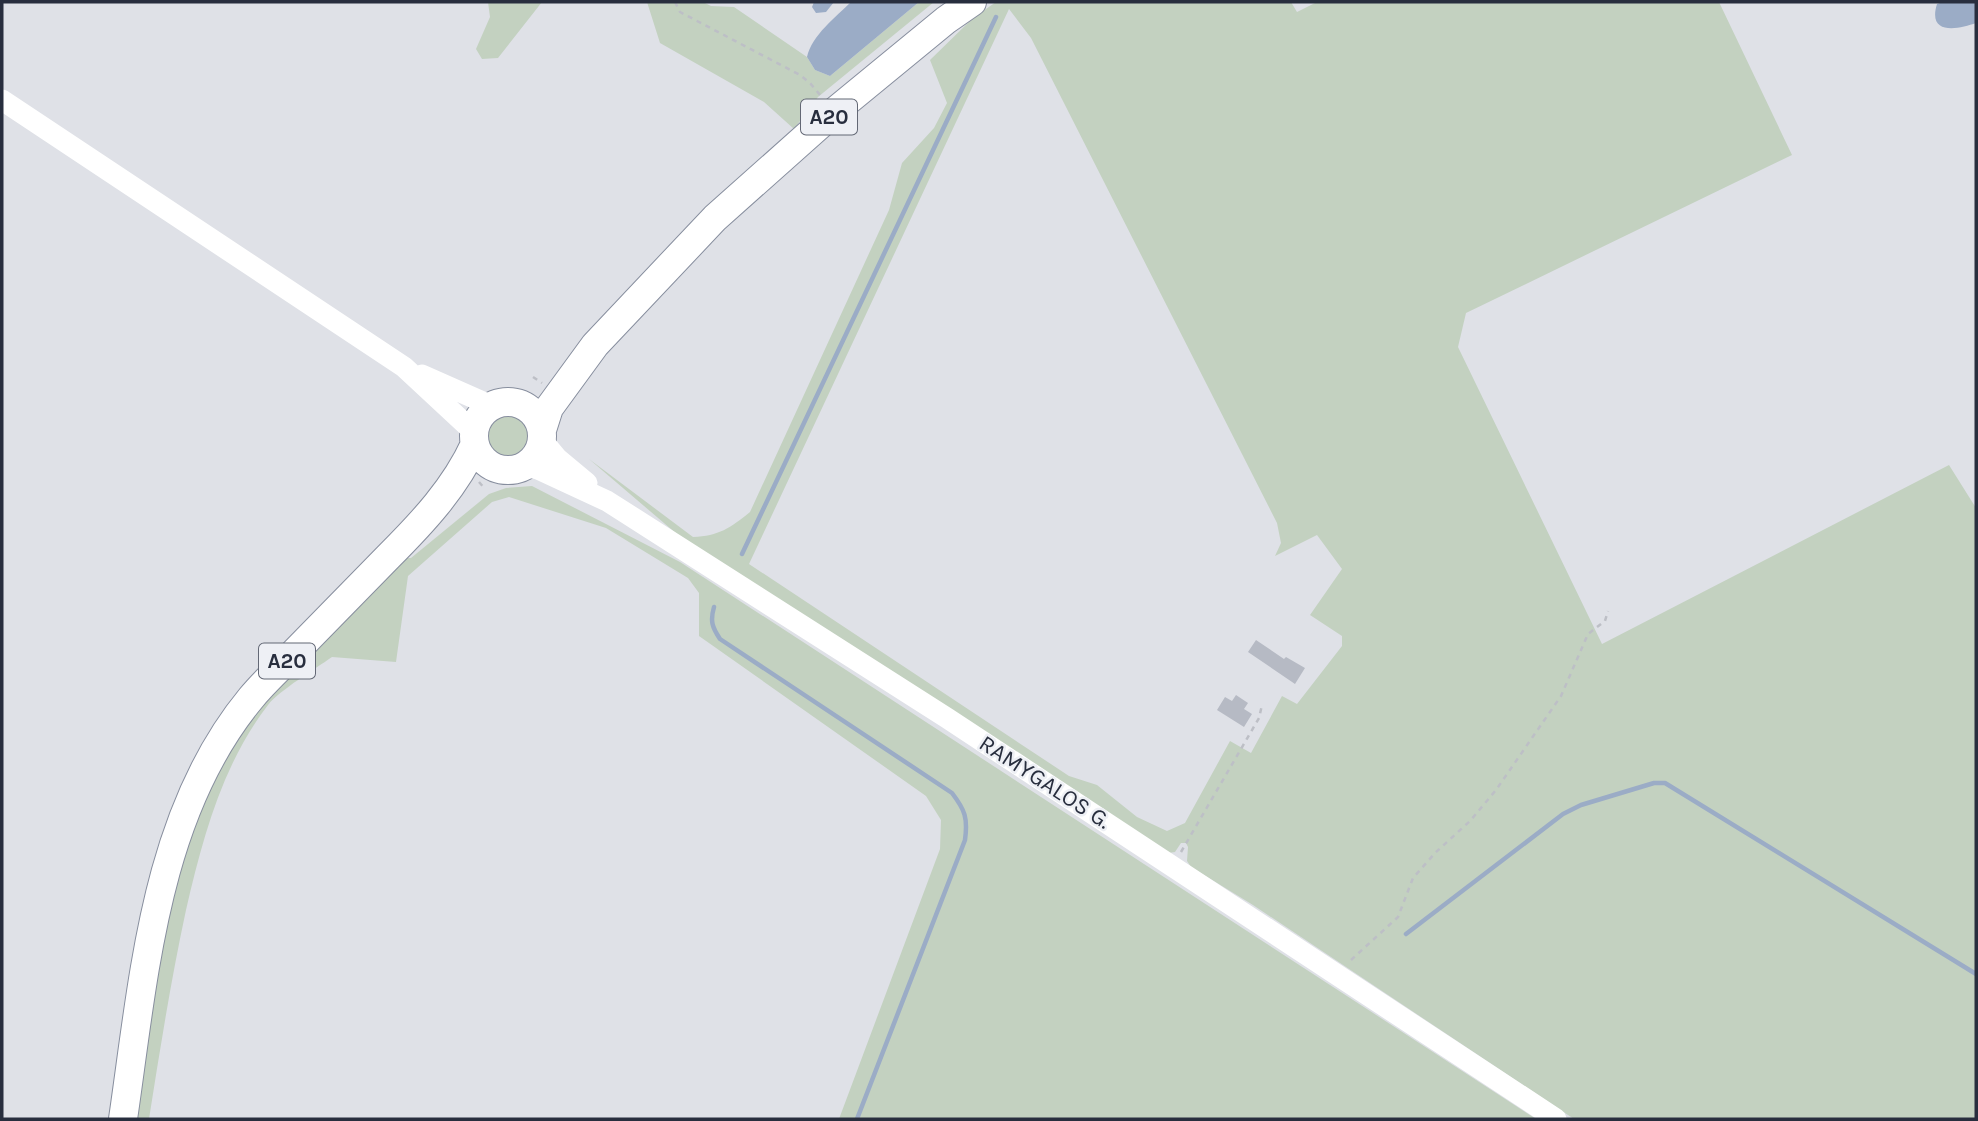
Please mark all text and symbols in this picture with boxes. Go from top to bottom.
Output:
road number: A20 [801,100,857,134]
road number: A20 [259,644,315,678]
street label: RAMYGALOS G. [974,729,1116,835]

